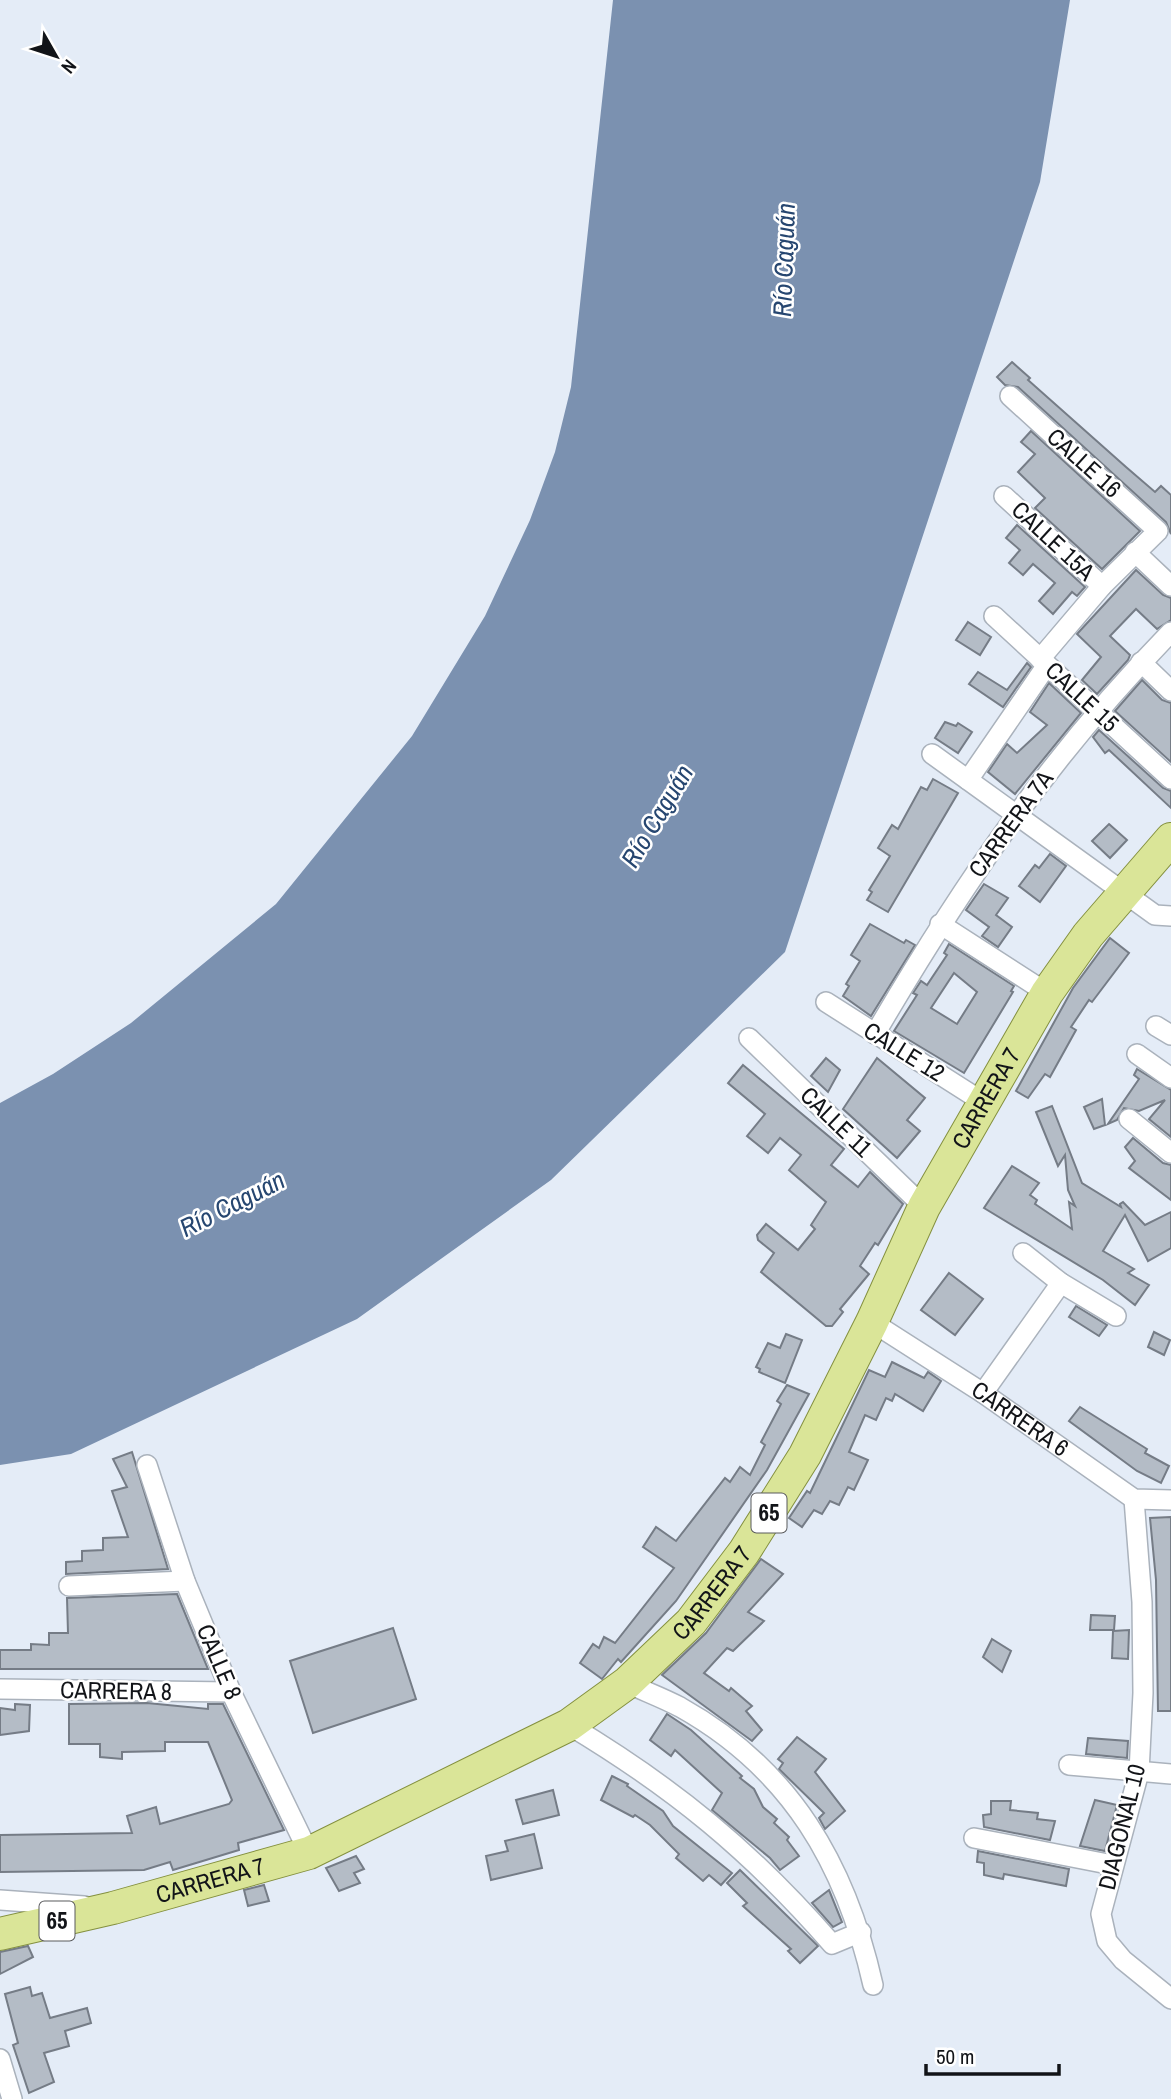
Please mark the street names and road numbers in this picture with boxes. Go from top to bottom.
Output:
street label: CALLE 16 [1041,420,1129,504]
street label: CALLE 15A [1005,493,1103,588]
street label: CALLE 15 [1039,654,1126,739]
street label: CARRERA 7A [961,763,1060,883]
street label: CALLE 12 [858,1014,951,1088]
street label: CARRERA 7 [944,1042,1027,1154]
street label: CALLE 11 [794,1079,880,1163]
street label: CARRERA 6 [966,1373,1075,1463]
road number: 65 [752,1494,786,1532]
street label: CARRERA 7 [665,1539,758,1647]
street label: CALLE 8 [190,1619,250,1704]
street label: CARRERA 8 [60,1673,172,1707]
street label: DIAGONAL 10 [1090,1761,1152,1893]
street label: CARRERA 7 [152,1849,268,1910]
road number: 65 [40,1902,74,1940]

